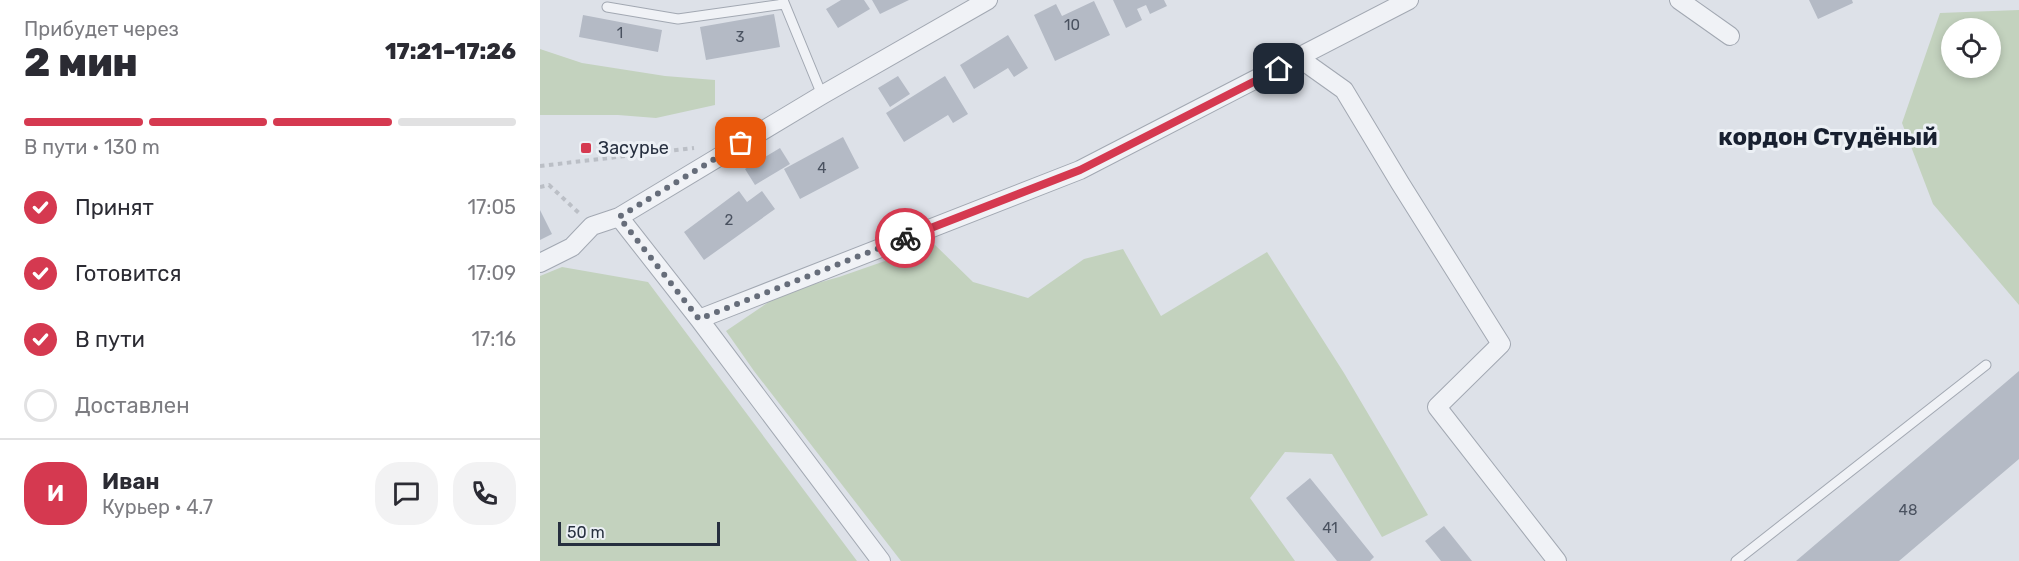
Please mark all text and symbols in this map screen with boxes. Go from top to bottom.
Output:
house number: 10 [1064,16,1080,34]
text: Прибудет через [24,17,179,41]
map controls [1941,18,2001,78]
button: locate [1941,18,2001,78]
house number: 1 [617,24,623,42]
house number: 3 [735,28,745,46]
text: 17:21–17:26 [385,38,516,65]
text: 2 мин [24,40,138,86]
pin [1253,43,1304,94]
icon: home [1262,52,1295,85]
pin [715,117,766,168]
district label: кордон Студёный [1718,123,1938,151]
icon: bag [724,126,757,159]
text: В пути · 130 m [24,135,160,159]
place label: Засурье [598,137,669,159]
marker: Засурье [579,141,593,155]
house number: 4 [817,159,827,177]
icon: check [24,191,57,224]
text: Принят [75,194,154,221]
text: 17:05 [467,195,516,219]
courier [875,208,935,268]
house number: 2 [725,211,734,229]
icon: bike [889,222,922,255]
icon: check [24,257,57,290]
text: Готовится [75,260,181,287]
text: 17:09 [468,261,516,285]
icon: check [24,323,57,356]
text: В пути [75,326,145,353]
text: 17:16 [471,327,516,351]
text: Доставлен [75,392,190,419]
button: chat [375,462,438,525]
button: phone [453,462,516,525]
text: Иван [102,468,160,495]
text: И [47,480,64,507]
text: Курьер · 4.7 [102,495,213,519]
house number: 48 [1899,501,1917,519]
scale bar [558,519,720,546]
house number: 41 [1322,519,1338,537]
text: 50 m [567,523,605,542]

